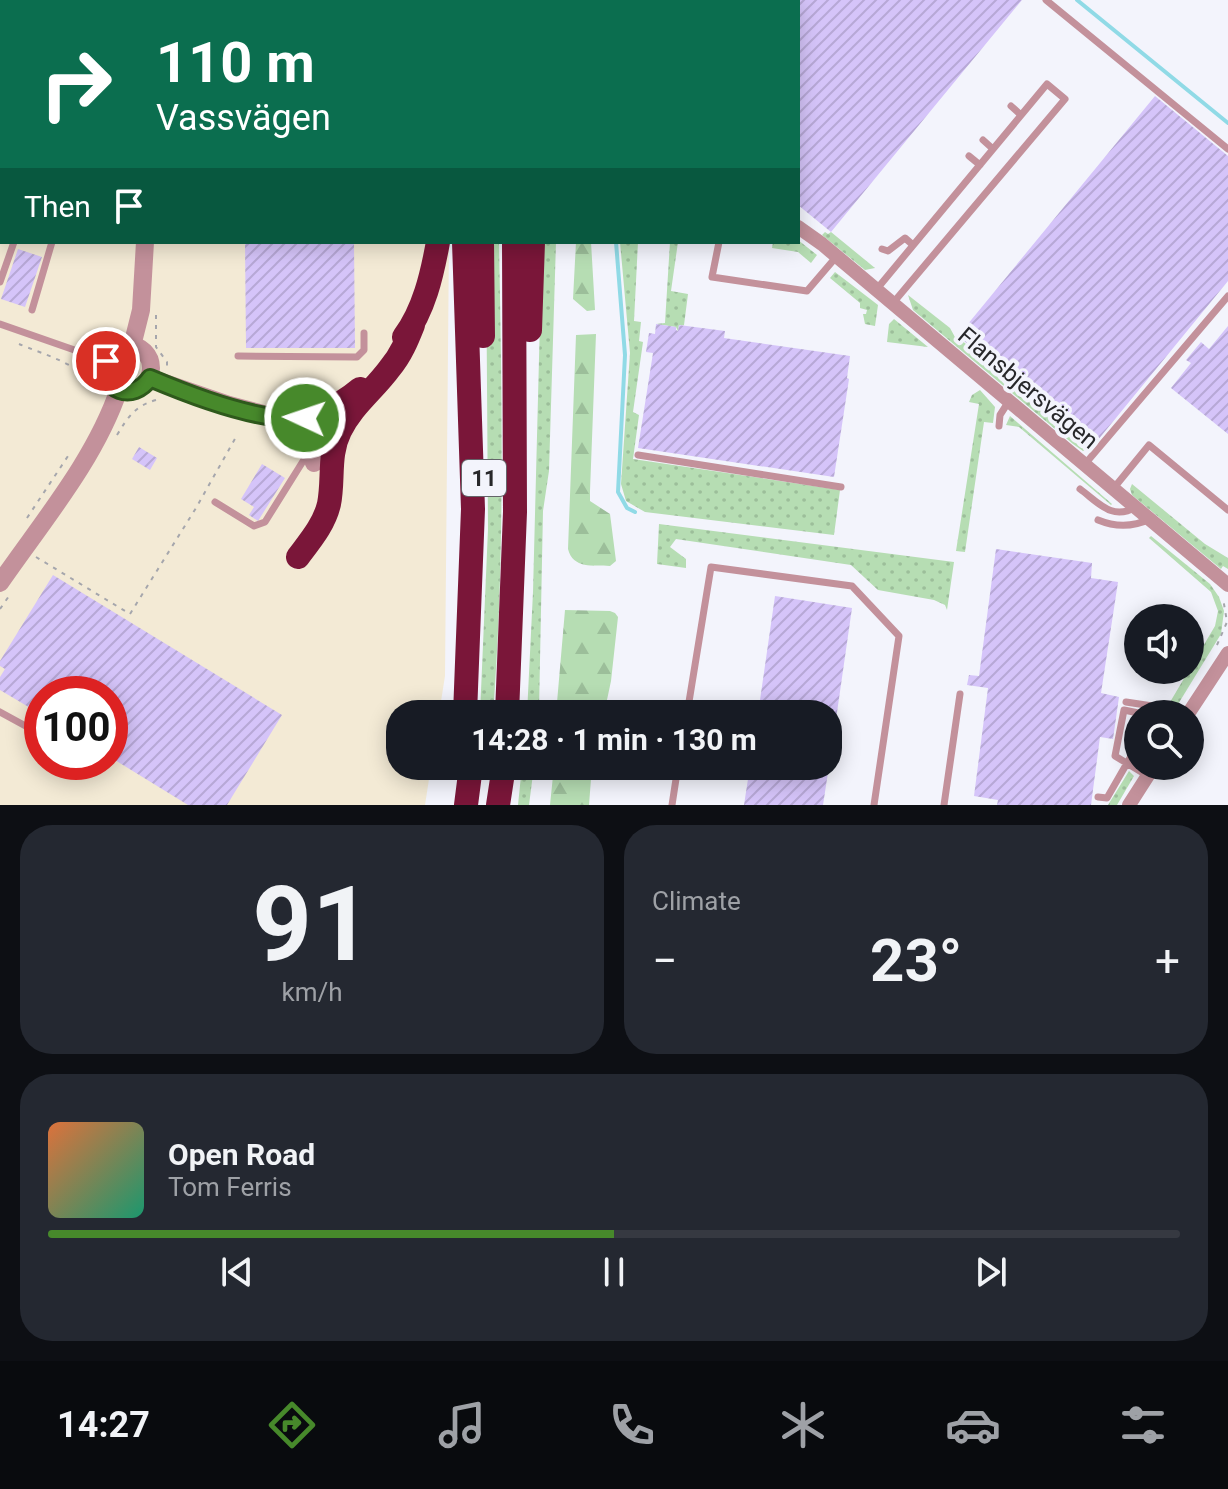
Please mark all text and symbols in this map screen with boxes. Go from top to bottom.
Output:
text: 110 m [156,30,315,96]
icon: right [24,32,128,136]
text: Vassvägen [156,97,331,139]
icon: arrive [107,184,151,228]
text: Then [24,189,91,224]
street label: Flansbjersvägen [952,321,1104,455]
pin [72,327,140,395]
icon: arrive [84,339,128,383]
position arrow [263,376,347,460]
road number: 11 [462,460,506,496]
map controls [1124,604,1204,780]
button: sound [1124,604,1204,684]
speed limit sign: 100 [24,676,128,780]
button: search [1124,700,1204,780]
text: 14:28 · 1 min · 130 m [471,722,757,757]
text: 91 [252,864,372,985]
text: Climate [652,886,741,916]
text: 23° [870,925,962,996]
text: − [652,935,677,987]
text: + [1155,935,1180,987]
text: km/h [281,977,343,1007]
text: Open Road [168,1137,315,1172]
text: Tom Ferris [168,1172,292,1202]
icon: previous [215,1250,259,1294]
icon: pause [592,1250,636,1294]
icon: next [969,1250,1013,1294]
icon: directions [264,1397,320,1453]
icon: music [434,1397,490,1453]
icon: phone [604,1397,660,1453]
icon: climate [775,1397,831,1453]
icon: car [945,1397,1001,1453]
icon: filters [1115,1397,1171,1453]
text: 14:27 [57,1404,150,1446]

